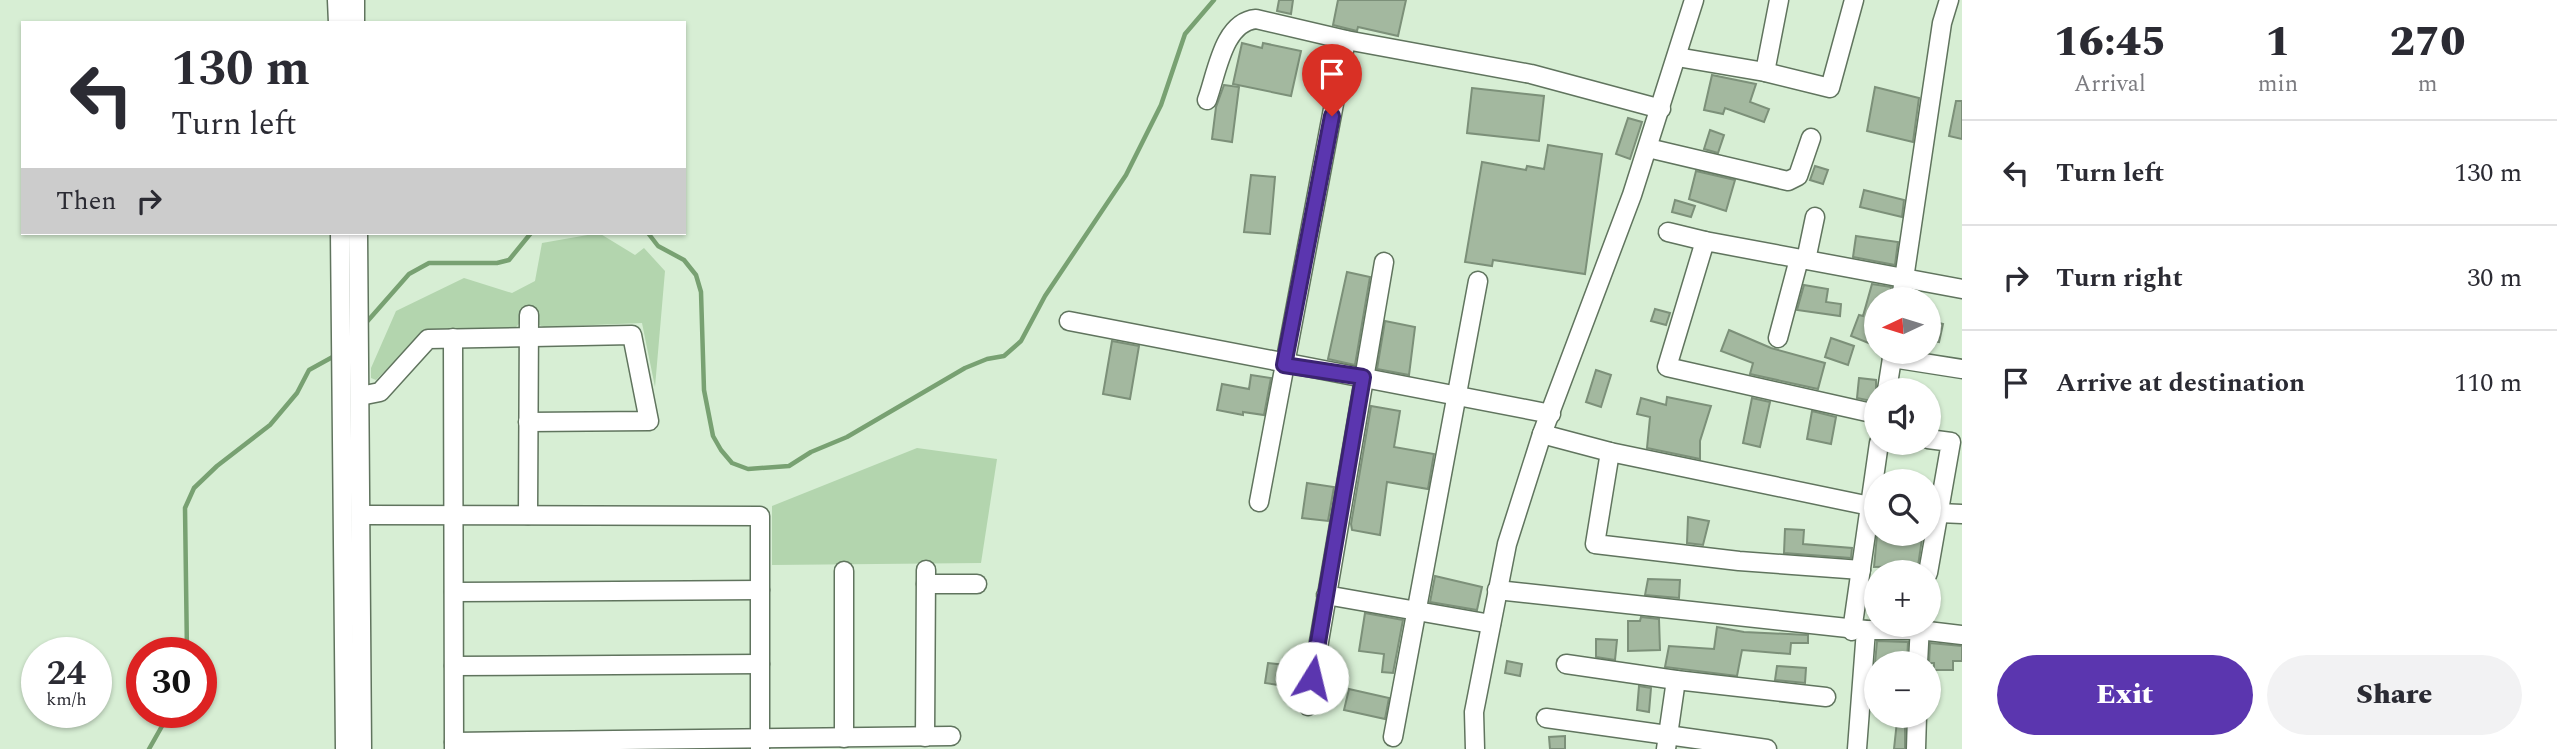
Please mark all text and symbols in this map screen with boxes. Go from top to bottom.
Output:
text: 16:45 [2054,11,2166,74]
text: 1 [2265,11,2291,74]
text: 270 [2390,11,2465,74]
text: 130 m [171,32,310,107]
pin [1302,44,1362,116]
icon: left [56,49,147,140]
icon: arrive [1313,55,1351,93]
text: Arrival [2074,67,2146,102]
text: min [2258,67,2298,102]
text: m [2418,67,2437,102]
text: Turn left [171,100,297,149]
text: Turn left [2056,153,2164,193]
text: 130 m [2454,153,2522,193]
icon: left [1997,154,2035,192]
text: Then [56,181,116,221]
icon: right [130,182,168,220]
text: Turn right [2056,258,2183,298]
text: 30 m [2467,258,2522,298]
icon: right [1997,259,2035,297]
north arrow [1864,287,1941,364]
map controls [1864,287,1941,728]
text: Arrive at destination [2056,363,2305,403]
text: 110 m [2454,363,2522,403]
icon: arrive [1997,364,2035,402]
button: sound [1864,378,1941,455]
button: search [1864,469,1941,546]
button: + [1864,560,1941,637]
speed limit sign: 30 [126,637,217,728]
position arrow [1275,641,1349,715]
text: 24 [47,647,86,700]
button: − [1864,651,1941,728]
button: Exit [1997,655,2253,735]
button: Share [2267,655,2522,735]
text: km/h [46,686,87,713]

